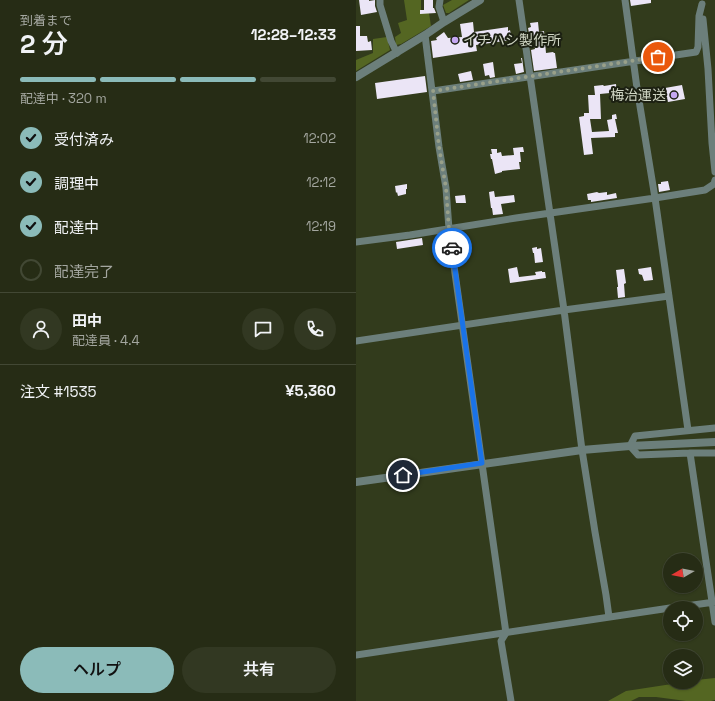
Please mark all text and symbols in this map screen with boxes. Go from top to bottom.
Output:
text: 到着まで [20,12,72,29]
text: 12:28–12:33 [251,25,336,44]
text: 2 分 [20,27,68,61]
place label: イチハシ製作所 [463,31,561,49]
marker: イチハシ製作所 [450,35,460,45]
pin [641,40,675,74]
icon: bag [647,46,669,68]
place label: 梅治運送 [610,86,666,104]
text: 配達中 · 320 m [20,90,107,107]
marker: 梅治運送 [669,90,679,100]
icon: check [20,127,42,149]
text: 受付済み [54,130,114,149]
text: 12:02 [303,130,336,147]
icon: check [20,171,42,193]
text: 調理中 [54,174,99,193]
text: 12:12 [306,174,336,191]
icon: check [20,215,42,237]
text: 配達中 [54,218,99,237]
text: 12:19 [306,218,336,235]
courier [432,228,472,268]
icon: car [441,237,463,259]
text: 配達完了 [54,262,114,281]
button: person [20,308,62,350]
button: chat [242,308,284,350]
button: phone [294,308,336,350]
text: 田中 [72,311,102,330]
text: 配達員 · 4.4 [72,332,140,349]
text: ¥5,360 [285,381,336,400]
text: 注文 #1535 [20,382,97,401]
pin [386,458,420,492]
icon: home [392,464,414,486]
north arrow [663,553,703,593]
map controls [663,553,703,689]
button: locate [663,601,703,641]
button: ヘルプ [20,647,174,693]
button: 共有 [182,647,336,693]
button: layers [663,649,703,689]

